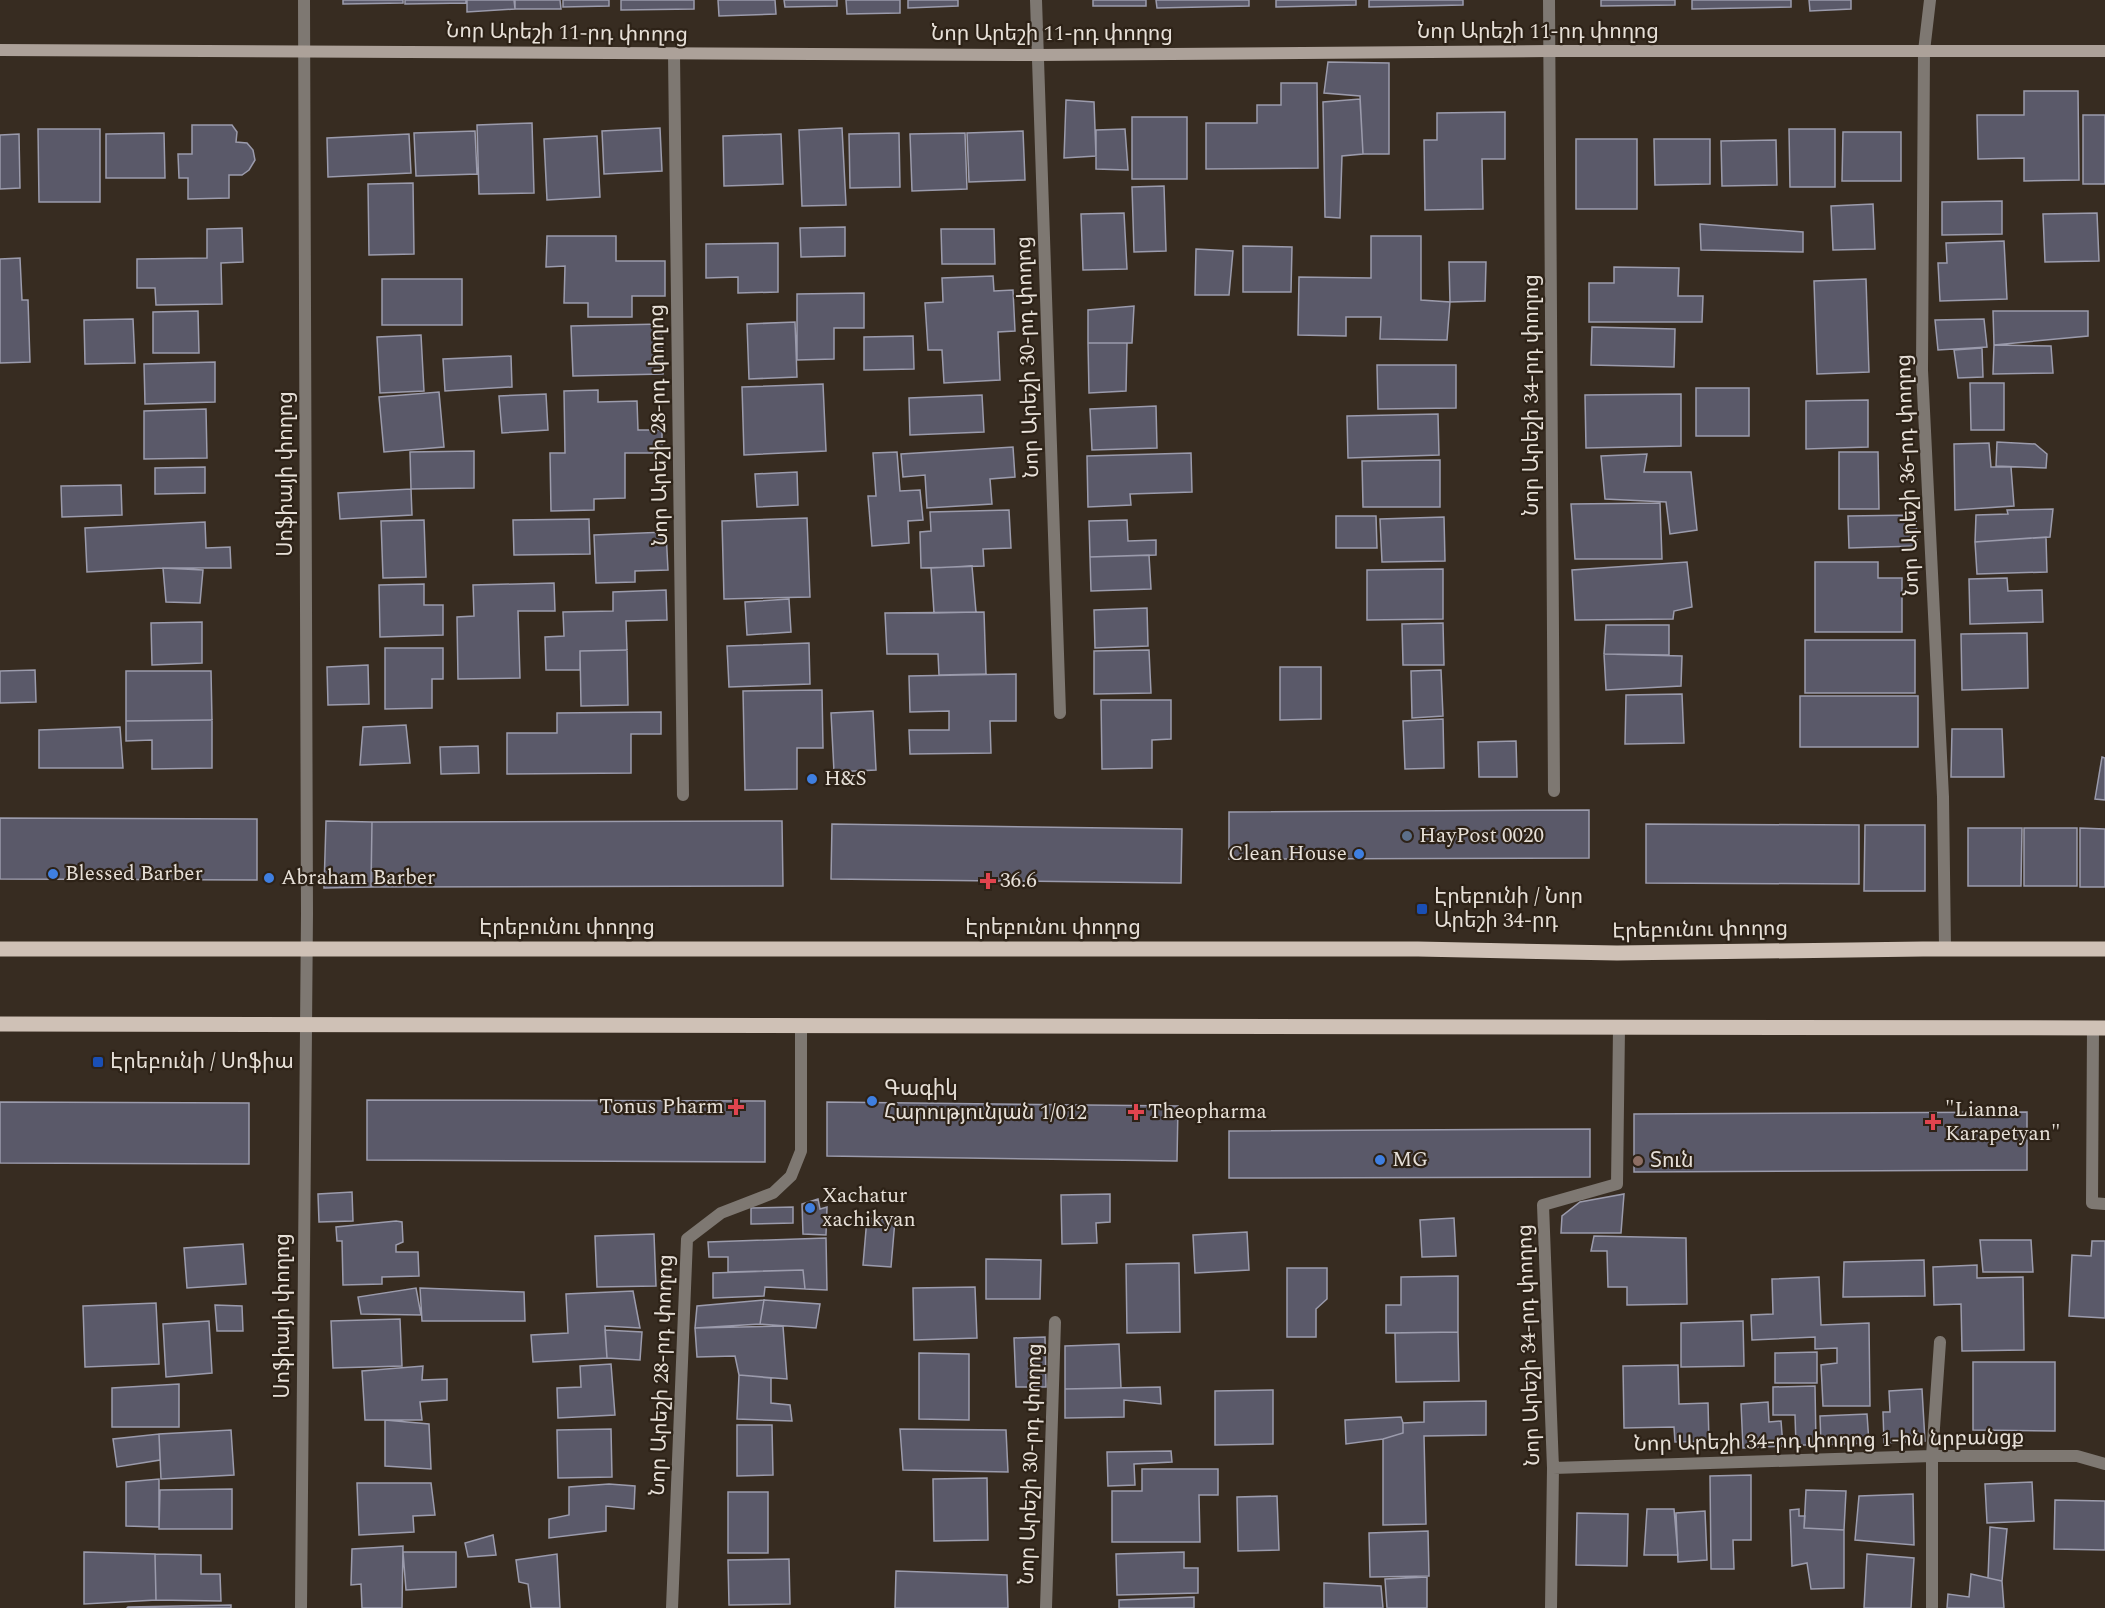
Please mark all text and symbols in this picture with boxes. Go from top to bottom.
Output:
street label: Նոր Արեշի 11-րդ փողոց [446,15,688,51]
street label: Նոր Արեշի 11-րդ փողոց [1417,16,1659,48]
street label: Նոր Արեշի 11-րդ փողոց [931,18,1173,50]
street label: Նոր Արեշի 30-րդ փողոց [1008,236,1048,478]
street label: Նոր Արեշի 34-րդ փողոց [1516,274,1548,516]
street label: Նոր Արեշի 28-րդ փողոց [641,304,677,546]
street label: Նոր Արեշի 36-րդ փողոց [1888,354,1928,596]
street label: Սոֆիայի փողոց [270,391,302,557]
place label: H&S [824,763,867,795]
marker: H&S [805,772,819,786]
place label: HayPost 0020 [1419,820,1544,852]
marker: HayPost 0020 [1400,829,1414,843]
place label: Clean House [1228,838,1347,870]
marker: Clean House [1352,847,1366,861]
place label: Blessed Barber [65,858,203,890]
place label: Abraham Barber [281,862,435,894]
place label: 36.6 [1000,865,1037,897]
marker: Blessed Barber [46,867,60,881]
marker: Abraham Barber [262,871,276,885]
marker: 36.6 [981,874,995,888]
place label: Էրեբունի / Նոր Արեշի 34-րդ [1434,881,1583,937]
marker: Էրեբունի / Նոր Արեշի 34-րդ [1415,902,1429,916]
street label: Էրեբունու փողոց [479,912,655,944]
street label: Էրեբունու փողոց [965,912,1141,944]
street label: Էրեբունու փողոց [1612,912,1788,948]
place label: Էրեբունի / Սոֆիա [110,1046,294,1078]
marker: Էրեբունի / Սոֆիա [91,1055,105,1069]
place label: Գագիկ Հարությունյան 1/012 [884,1073,1087,1129]
place label: Tonus Pharm [599,1091,724,1123]
marker: Գագիկ Հարությունյան 1/012 [865,1094,879,1108]
place label: "Lianna Karapetyan" [1945,1094,2060,1150]
place label: Theopharma [1148,1096,1267,1128]
marker: Tonus Pharm [729,1100,743,1114]
marker: Theopharma [1129,1105,1143,1119]
marker: "Lianna Karapetyan" [1926,1115,1940,1129]
place label: MG [1392,1144,1428,1176]
place label: Տուն [1650,1145,1694,1177]
marker: MG [1373,1153,1387,1167]
marker: Տուն [1631,1154,1645,1168]
place label: Xachatur xachikyan [822,1180,916,1236]
marker: Xachatur xachikyan [803,1201,817,1215]
street label: Նոր Արեշի 34-րդ փողոց [1509,1224,1549,1466]
street label: Սոֆիայի փողոց [267,1233,299,1399]
street label: Նոր Արեշի 28-րդ փողոց [642,1254,682,1496]
street label: Նոր Արեշի 30-րդ փողոց [1011,1343,1051,1585]
street label: Նոր Արեշի 34-րդ փողոց 1-ին նրբանցք [1633,1422,2025,1460]

